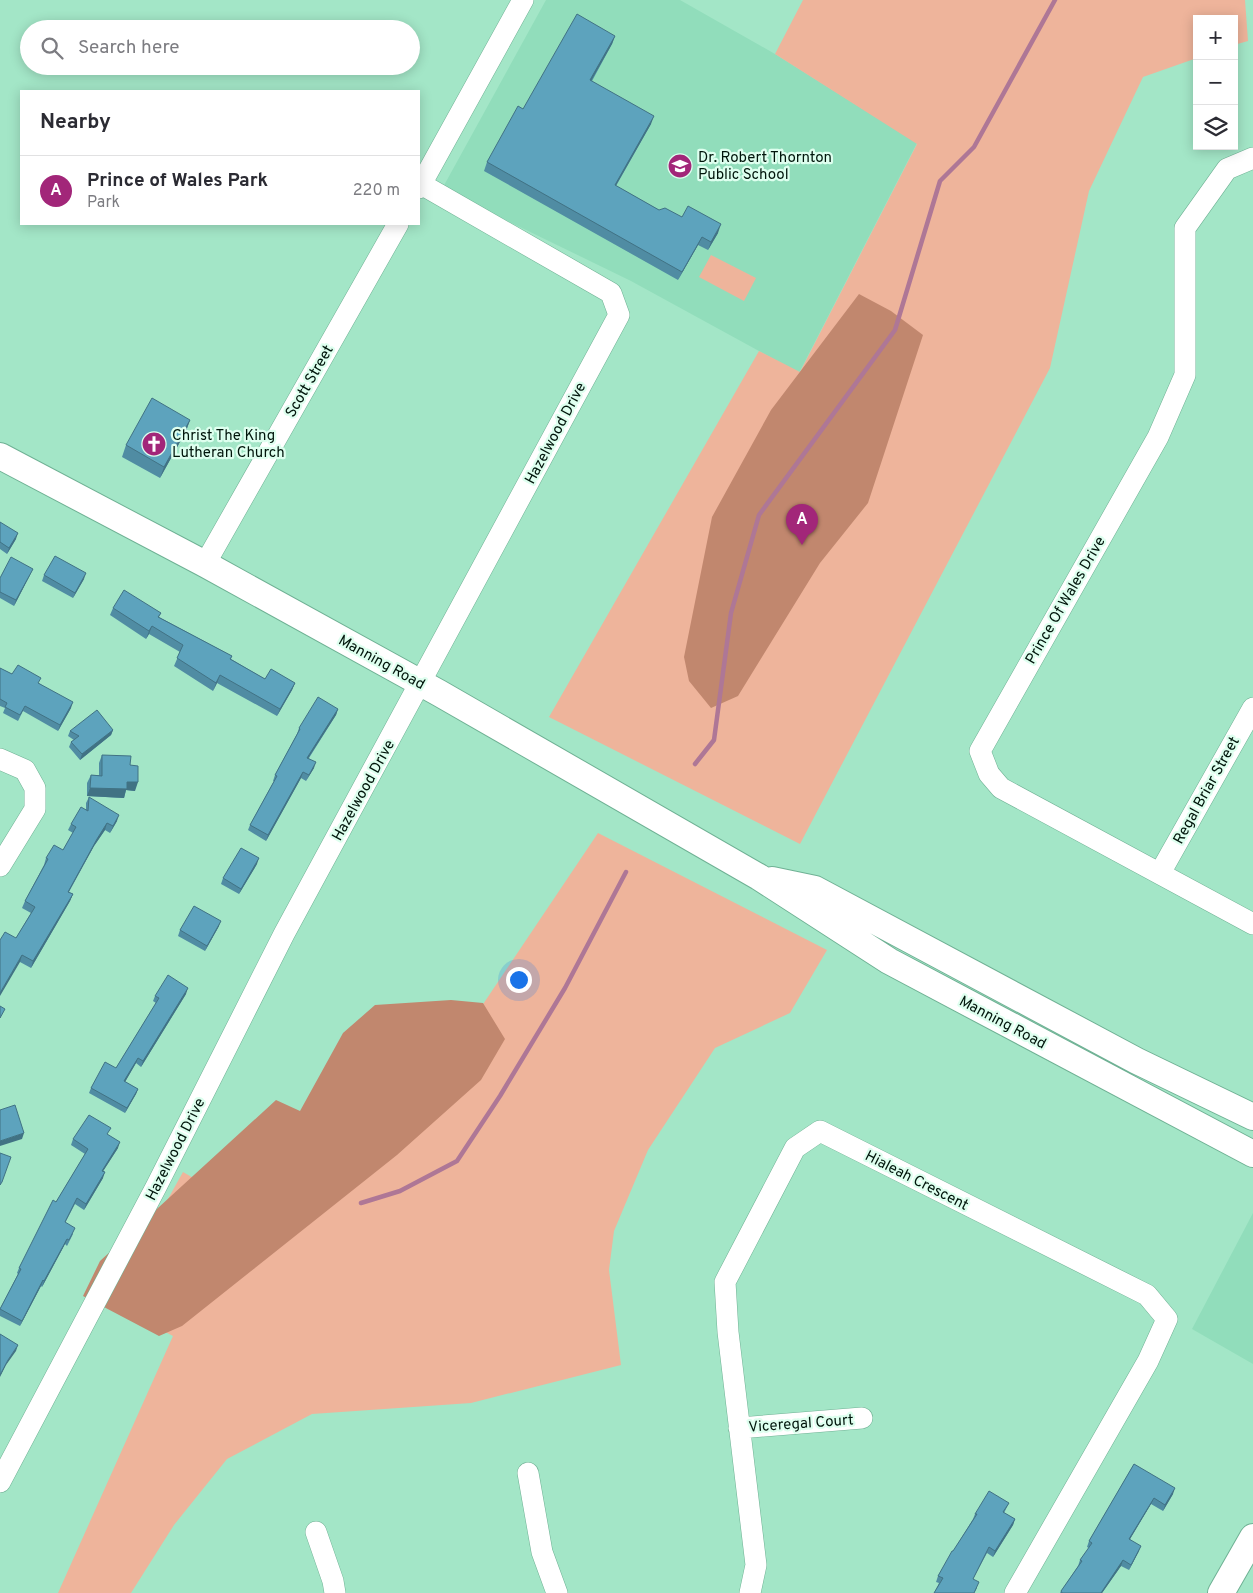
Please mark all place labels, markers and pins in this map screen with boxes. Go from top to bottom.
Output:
place label: Dr. Robert Thornton Public School [698,149,832,185]
school or university icon: Dr. Robert Thornton Public School [667,153,693,179]
place label: Christ The King Lutheran Church [172,427,285,463]
church icon: Christ The King Lutheran Church [141,431,167,457]
pin: A [786,504,818,545]

